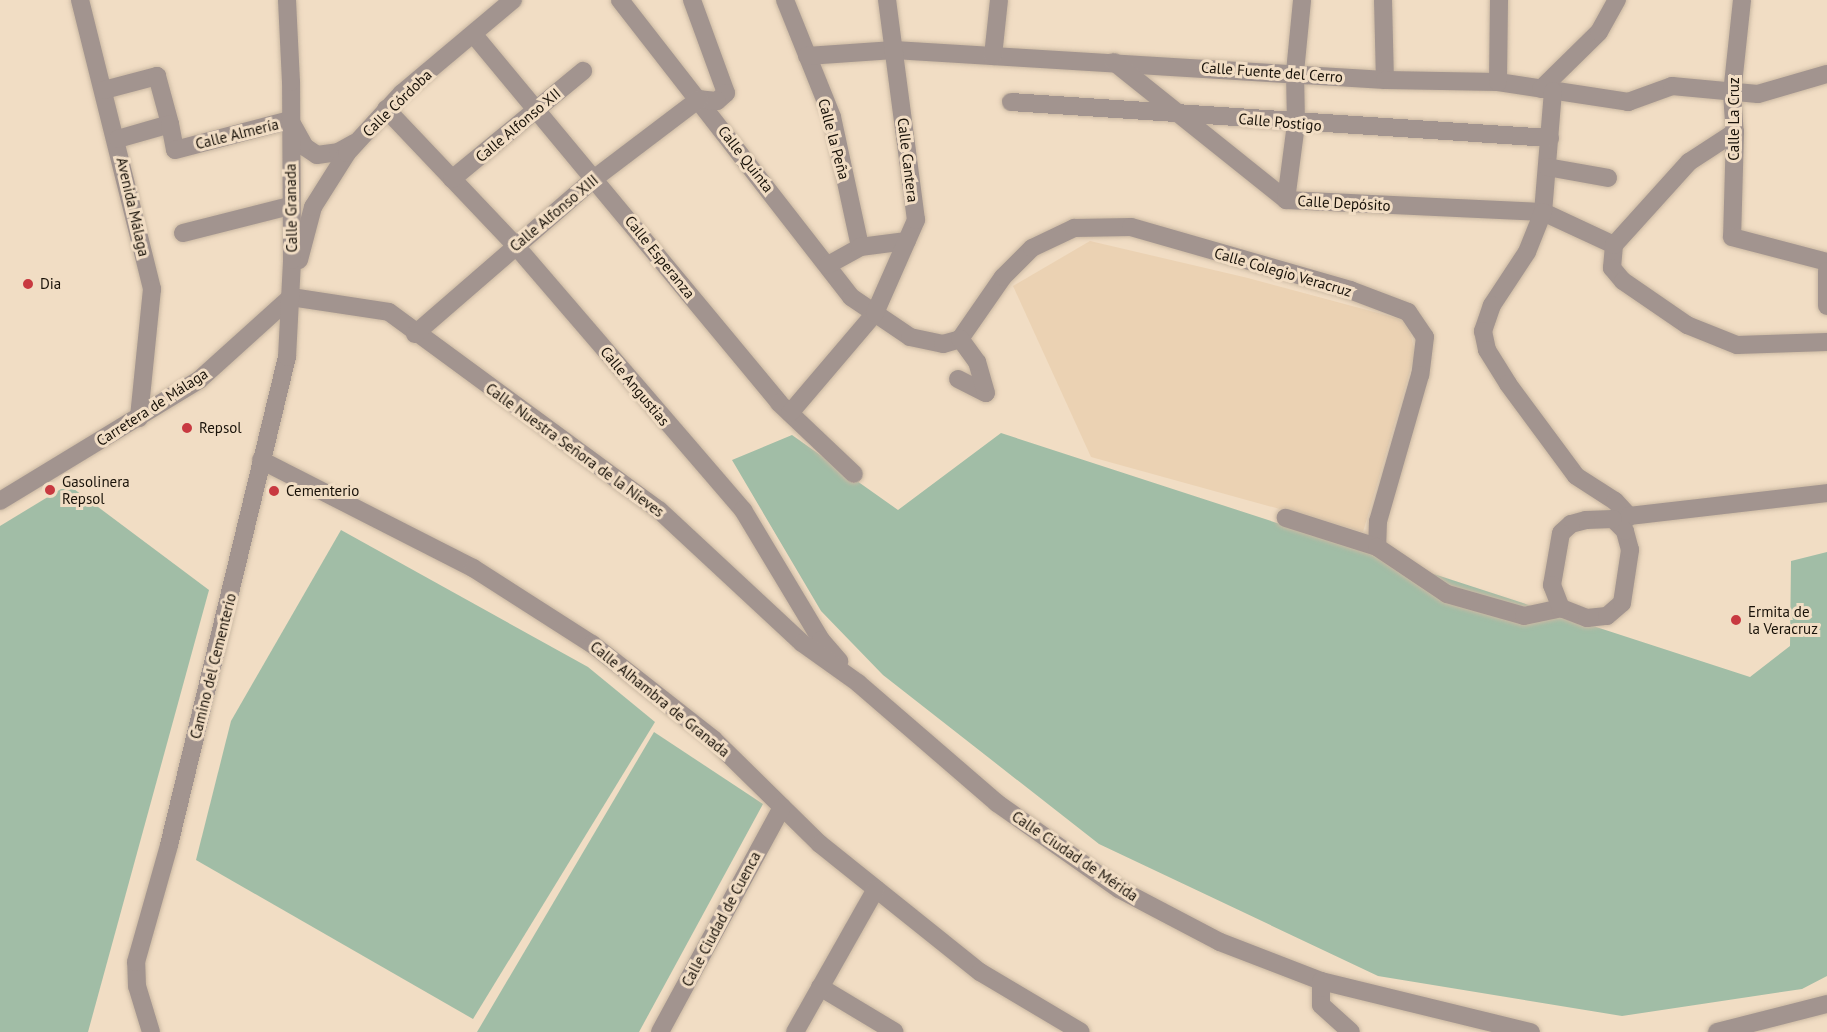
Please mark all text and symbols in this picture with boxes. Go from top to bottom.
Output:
street label: Calle Fuente del Cerro [1200,58,1344,86]
street label: Calle Córdoba [359,66,435,140]
street label: Calle La Cruz [1725,77,1743,161]
street label: Calle Alfonso XII [471,84,565,166]
street label: Calle la Peña [815,97,853,181]
street label: Calle Postigo [1238,109,1322,135]
street label: Calle Almería [193,115,281,153]
street label: Calle Cantera [894,117,922,203]
street label: Calle Quinta [715,122,777,196]
street label: Avenida Málaga [113,156,153,258]
street label: Calle Granada [281,163,301,253]
street label: Calle Alfonso XIII [506,170,602,256]
street label: Calle Depósito [1297,192,1391,214]
street label: Calle Esperanza [621,212,699,302]
street label: Calle Colegio Veracruz [1212,244,1354,300]
place label: Dia [40,275,61,293]
marker: Dia [21,277,35,291]
street label: Calle Angustias [596,343,674,429]
street label: Carretera de Málaga [93,364,211,450]
street label: Calle Nuestra Señora de la Nieves [482,379,668,521]
place label: Repsol [199,419,242,437]
marker: Repsol [180,421,194,435]
place label: Gasolinera Repsol [62,472,130,507]
place label: Cementerio [286,482,359,500]
marker: Gasolinera Repsol [43,483,57,497]
marker: Cementerio [267,484,281,498]
street label: Camino del Cementerio [186,591,240,741]
place label: Ermita de la Veracruz [1748,602,1818,637]
marker: Ermita de la Veracruz [1729,613,1743,627]
street label: Calle Alhambra de Granada [587,637,733,761]
street label: Calle Ciudad de Mérida [1009,807,1141,905]
street label: Calle Ciudad de Cuenca [678,848,764,990]

